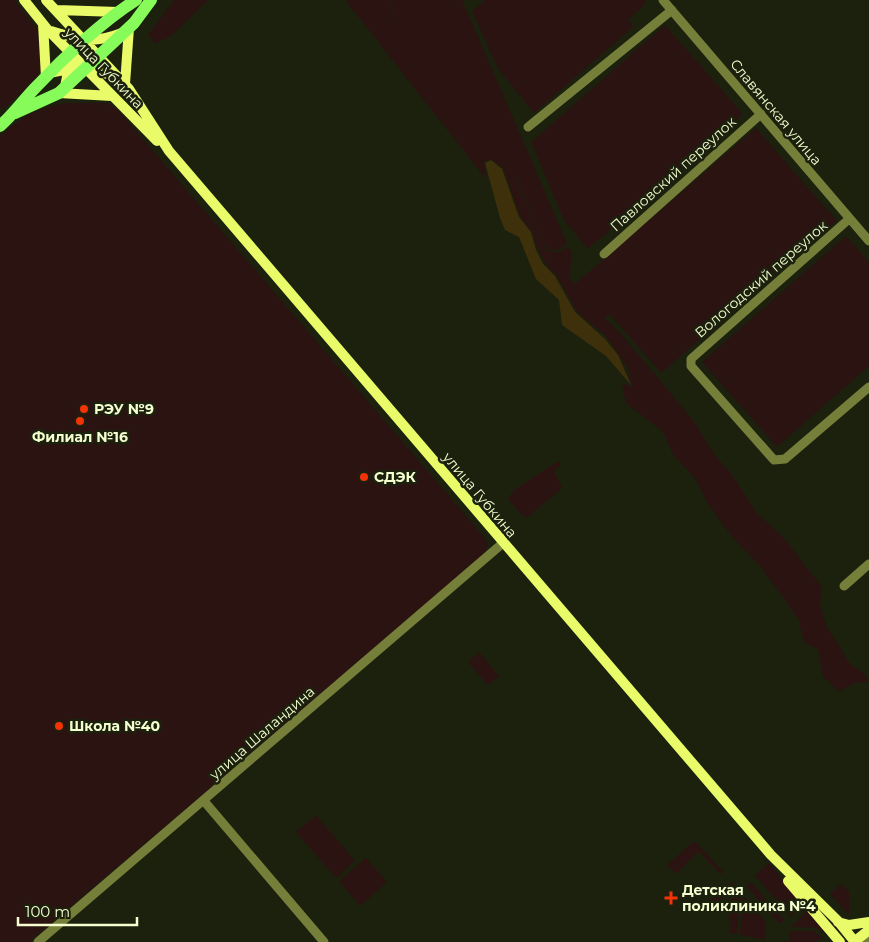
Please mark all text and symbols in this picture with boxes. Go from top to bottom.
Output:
street label: улица Губкина [60,23,147,112]
street label: Славянская улица [726,55,826,169]
street label: Павловский переулок [606,113,740,235]
street label: Вологодский переулок [691,216,831,342]
place label: РЭУ №9 [94,400,154,418]
marker: РЭУ №9 [78,403,90,415]
marker: Филиал №16 [74,415,86,427]
place label: Филиал №16 [32,428,128,446]
street label: улица Губкина [438,448,521,541]
place label: СДЭК [374,468,417,486]
marker: СДЭК [358,471,370,483]
street label: улица Шаландина [205,682,318,784]
place label: Школа №40 [69,717,160,735]
marker: Школа №40 [53,720,65,732]
place label: Детская поликлиника №4 [682,881,816,915]
marker: Детская поликлиника №4 [664,891,678,905]
scale bar [18,894,136,926]
text: 100 m [25,902,70,921]

